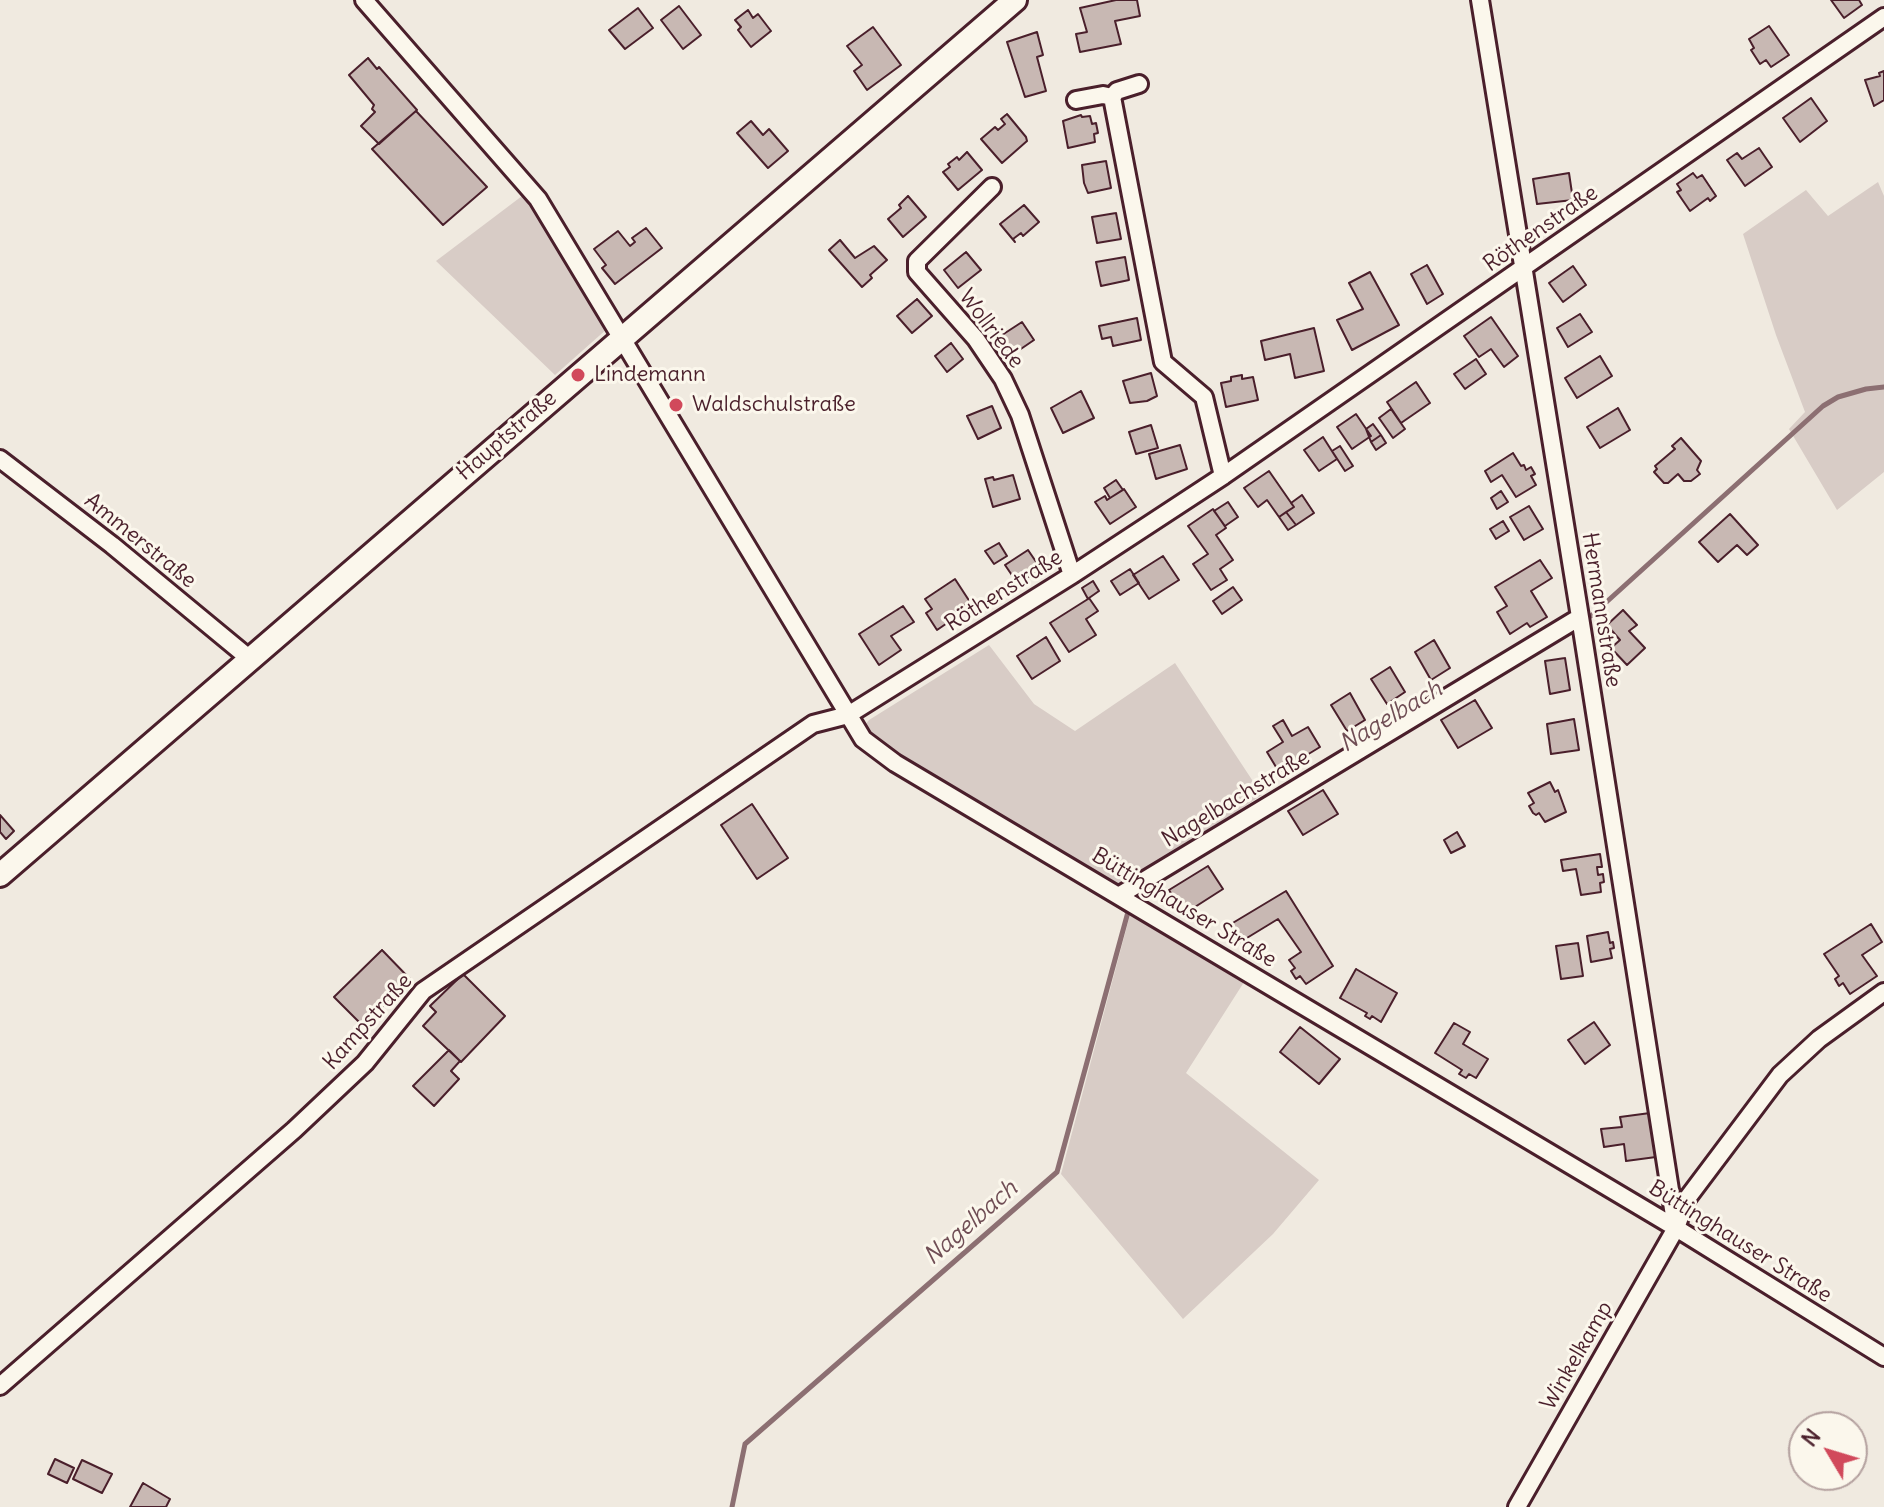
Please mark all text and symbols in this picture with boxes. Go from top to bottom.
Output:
street label: Röthenstraße [1479,180,1603,278]
street label: Wollriede [953,284,1029,374]
place label: Lindemann [594,362,706,388]
marker: Lindemann [569,366,587,384]
street label: Hauptstraße [452,386,562,486]
place label: Waldschulstraße [692,392,856,418]
marker: Waldschulstraße [667,396,685,414]
street label: Ammerstraße [79,488,201,594]
street label: Hermannstraße [1576,531,1626,689]
street label: Röthenstraße [940,544,1068,638]
water label: Nagelbach [1334,675,1448,759]
street label: Nagelbachstraße [1157,745,1315,853]
street label: Büttinghauser Straße [1087,842,1281,974]
street label: Kampstraße [318,968,418,1076]
water label: Nagelbach [918,1175,1024,1271]
street label: Büttinghauser Straße [1644,1175,1836,1309]
street label: Winkelkamp [1535,1297,1619,1415]
north arrow [1788,1411,1868,1491]
text: N [1795,1423,1826,1452]

